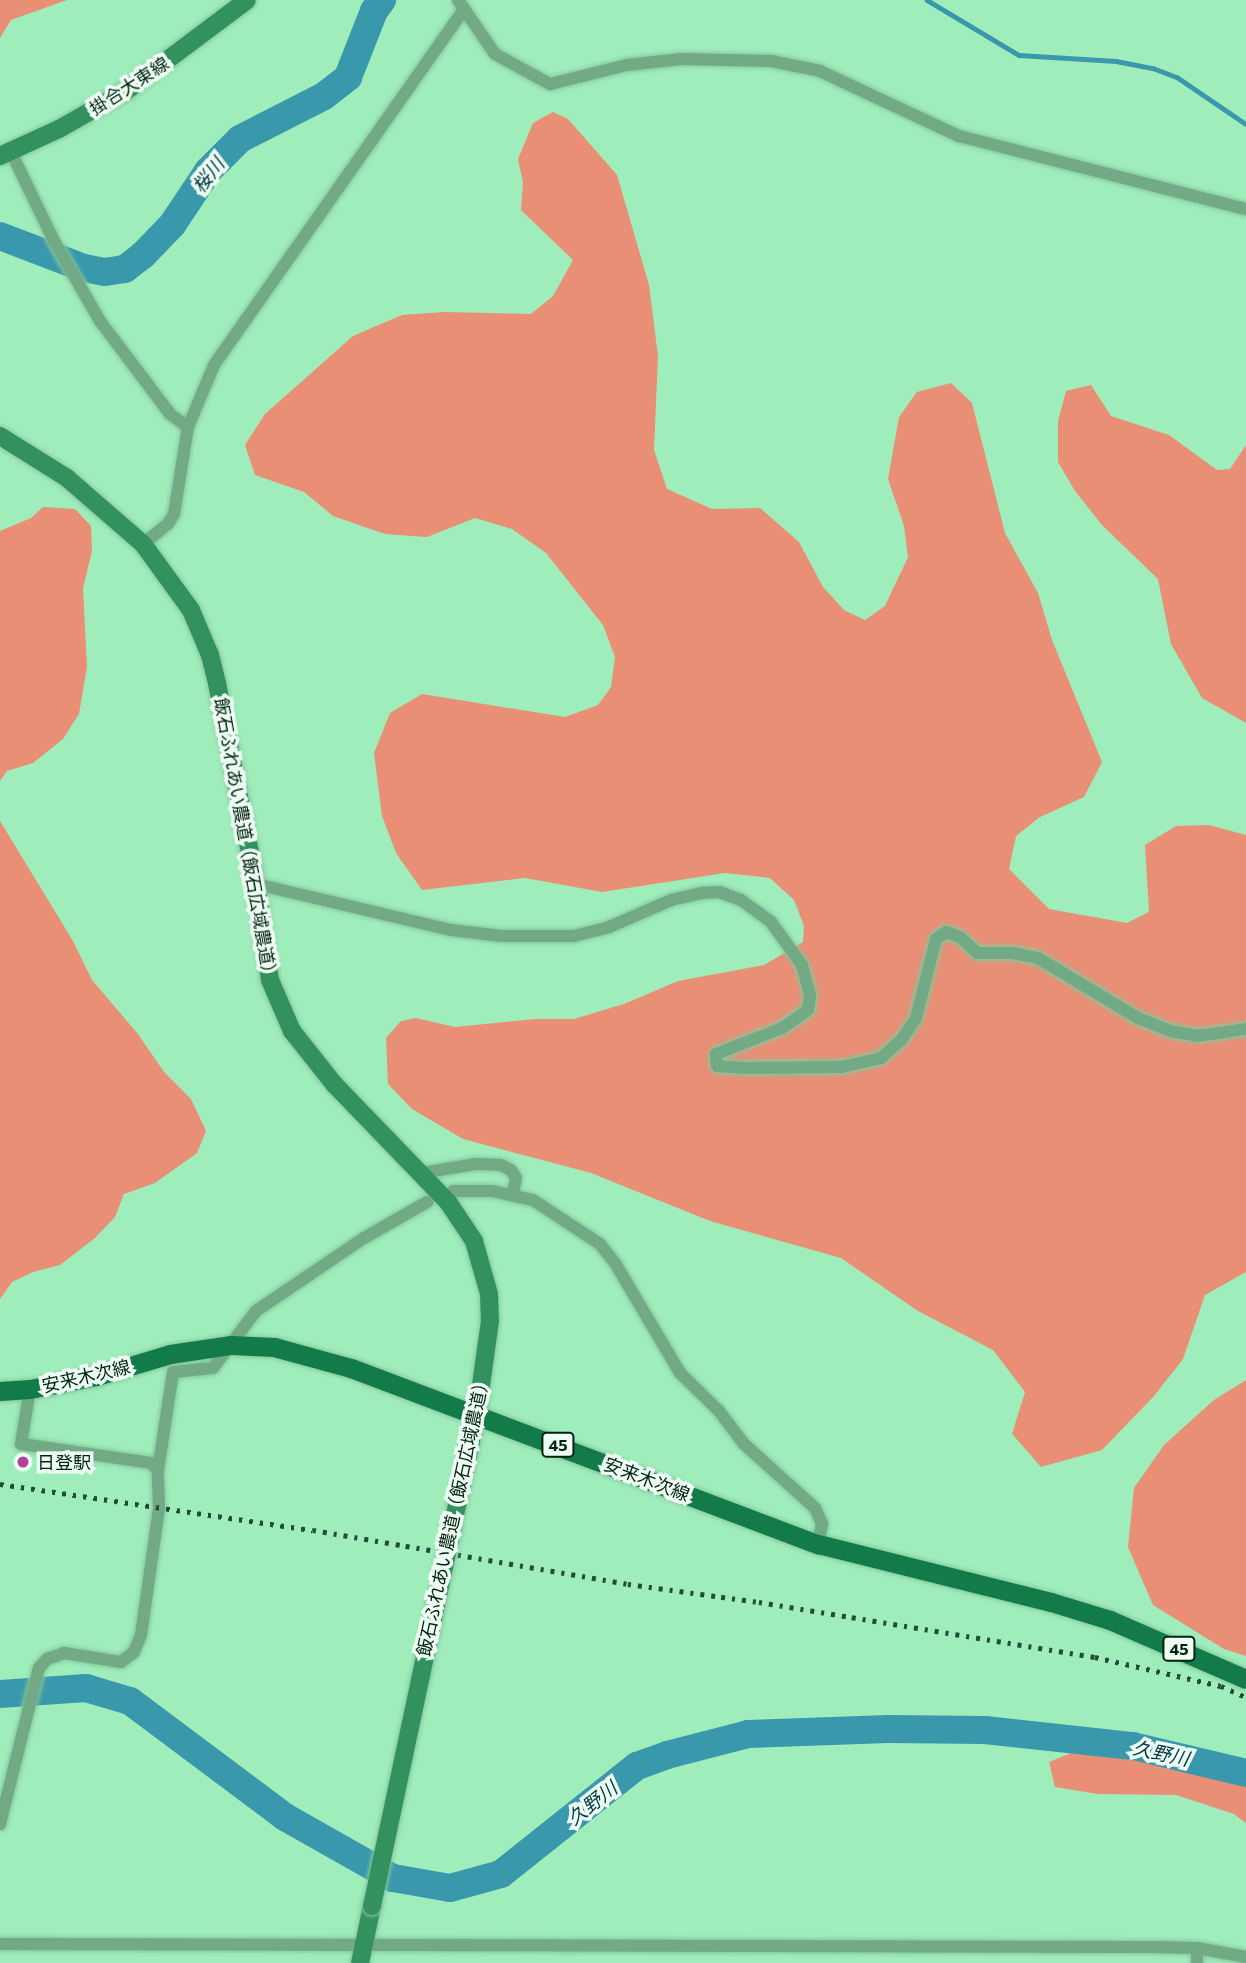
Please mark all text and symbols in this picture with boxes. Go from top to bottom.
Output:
street label: 掛合大東線 [85,52,173,120]
water label: 桜川 [187,153,229,197]
street label: 飯石ふれあい農道（飯石広域農道） [210,696,282,984]
street label: 安来木次線 [40,1355,132,1397]
street label: 飯石ふれあい農道（飯石広域農道） [412,1372,494,1658]
road number: 45 [540,1432,576,1457]
place label: 日登駅 [37,1451,91,1473]
street label: 安来木次線 [601,1453,693,1505]
marker: 日登駅 [15,1454,31,1470]
road number: 45 [1162,1637,1196,1662]
water label: 久野川 [1131,1736,1191,1770]
water label: 久野川 [563,1776,621,1830]

